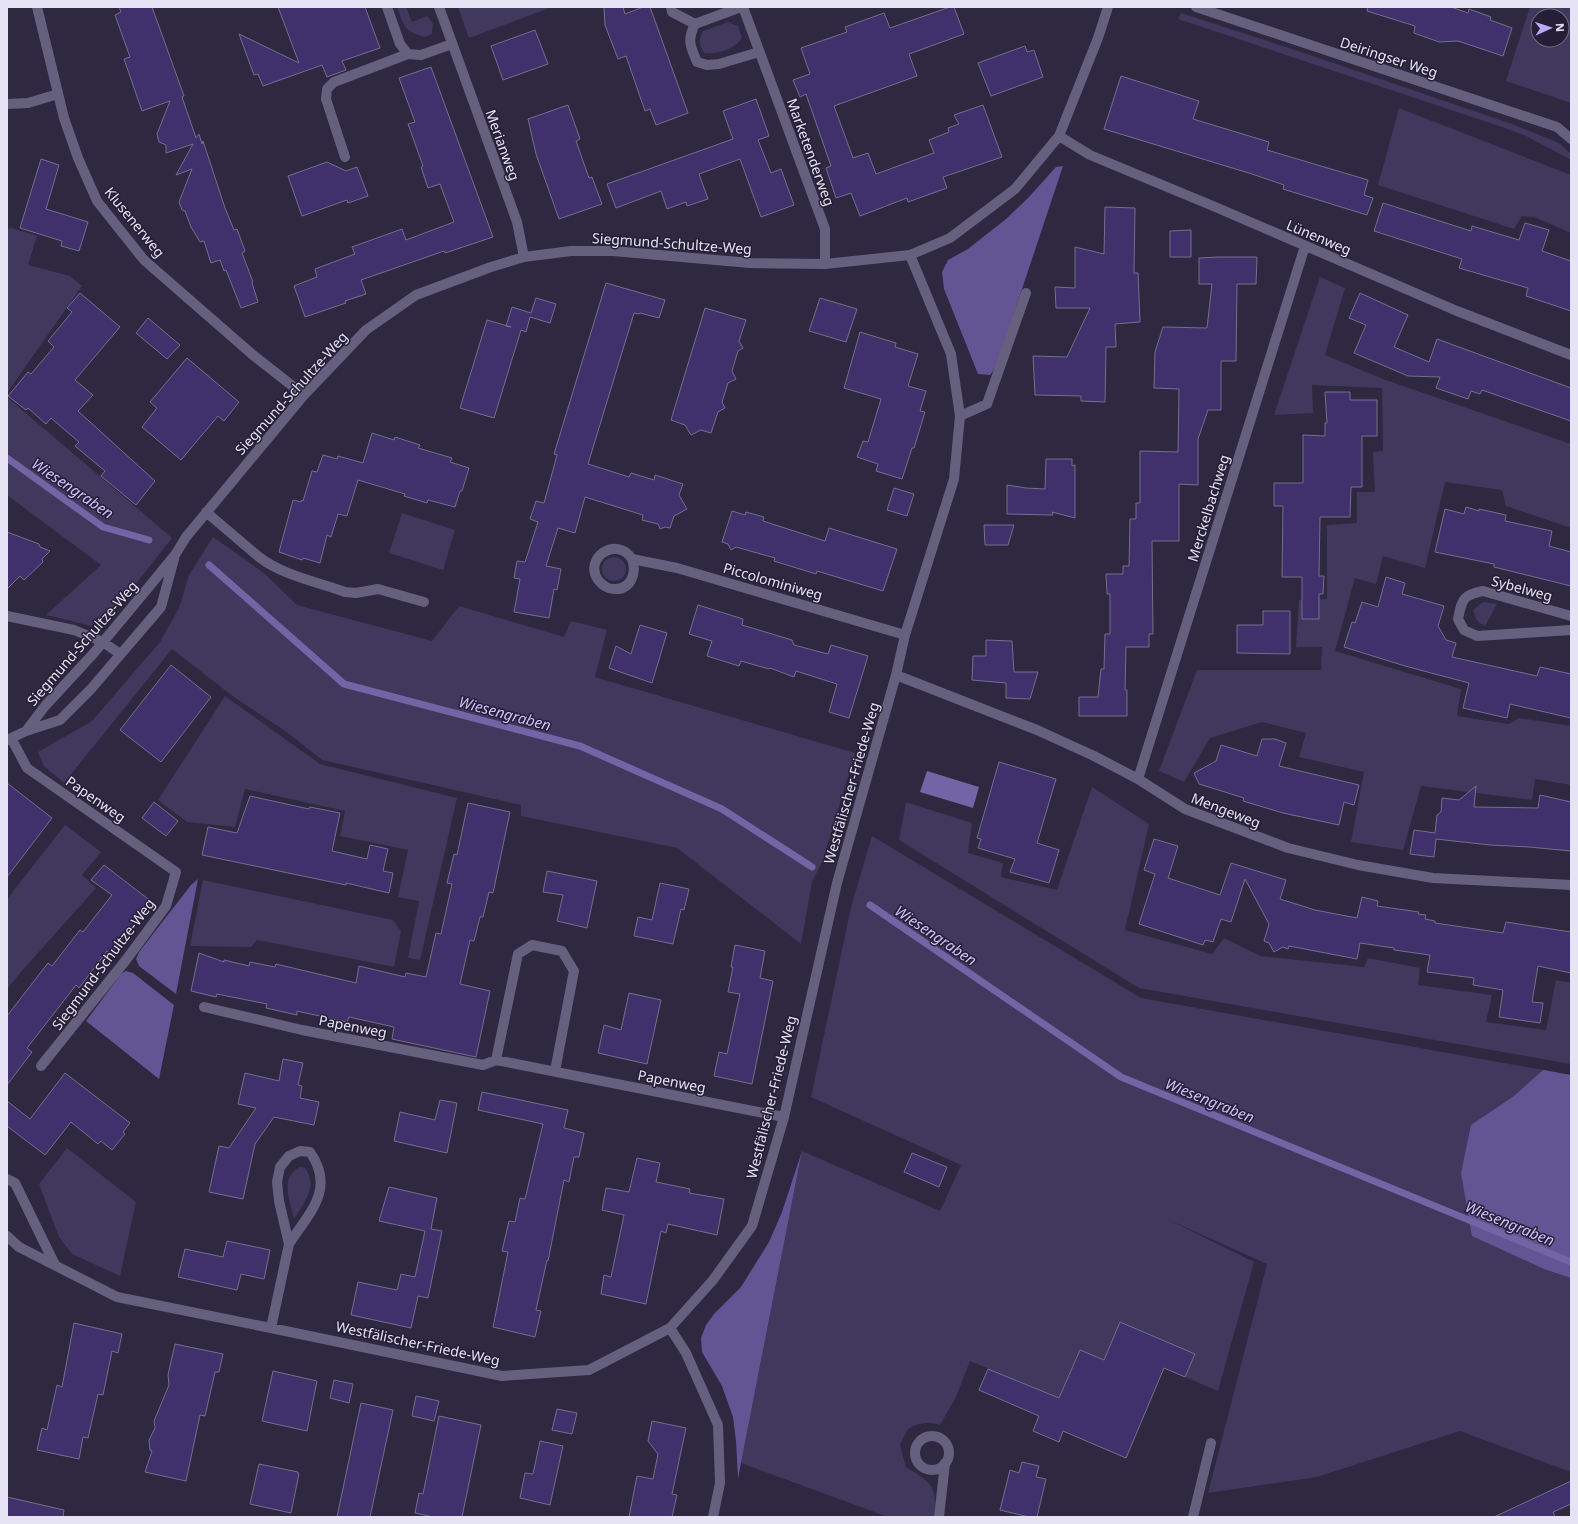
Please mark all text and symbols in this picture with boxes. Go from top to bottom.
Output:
north arrow [1530,8,1570,48]
text: N [1553,23,1568,32]
street label: Deiringser Weg [1338,32,1440,82]
street label: Marketenderweg [783,96,839,208]
street label: Merianweg [481,107,525,183]
street label: Klusenerweg [101,183,169,261]
street label: Lünenweg [1284,215,1354,259]
street label: Siegmund-Schultze-Weg [592,228,752,258]
street label: Siegmund-Schultze-Weg [230,327,352,459]
street label: Merckelbachweg [1183,452,1233,564]
water label: Wiesengraben [28,453,118,523]
street label: Piccolominiweg [721,558,825,604]
street label: Sybelweg [1489,571,1555,605]
street label: Siegmund-Schultze-Weg [22,576,142,710]
water label: Wiesengraben [457,691,553,735]
street label: Westfälischer-Friede-Weg [819,700,883,866]
street label: Papenweg [62,771,130,827]
street label: Mengeweg [1189,788,1263,832]
street label: Siegmund-Schultze-Weg [47,894,159,1034]
water label: Wiesengraben [891,900,981,970]
street label: Papenweg [317,1010,389,1042]
street label: Westfälischer-Friede-Weg [742,1014,800,1180]
street label: Papenweg [636,1065,708,1097]
water label: Wiesengraben [1162,1073,1258,1127]
water label: Wiesengraben [1462,1196,1558,1250]
street label: Westfälischer-Friede-Weg [334,1316,502,1370]

